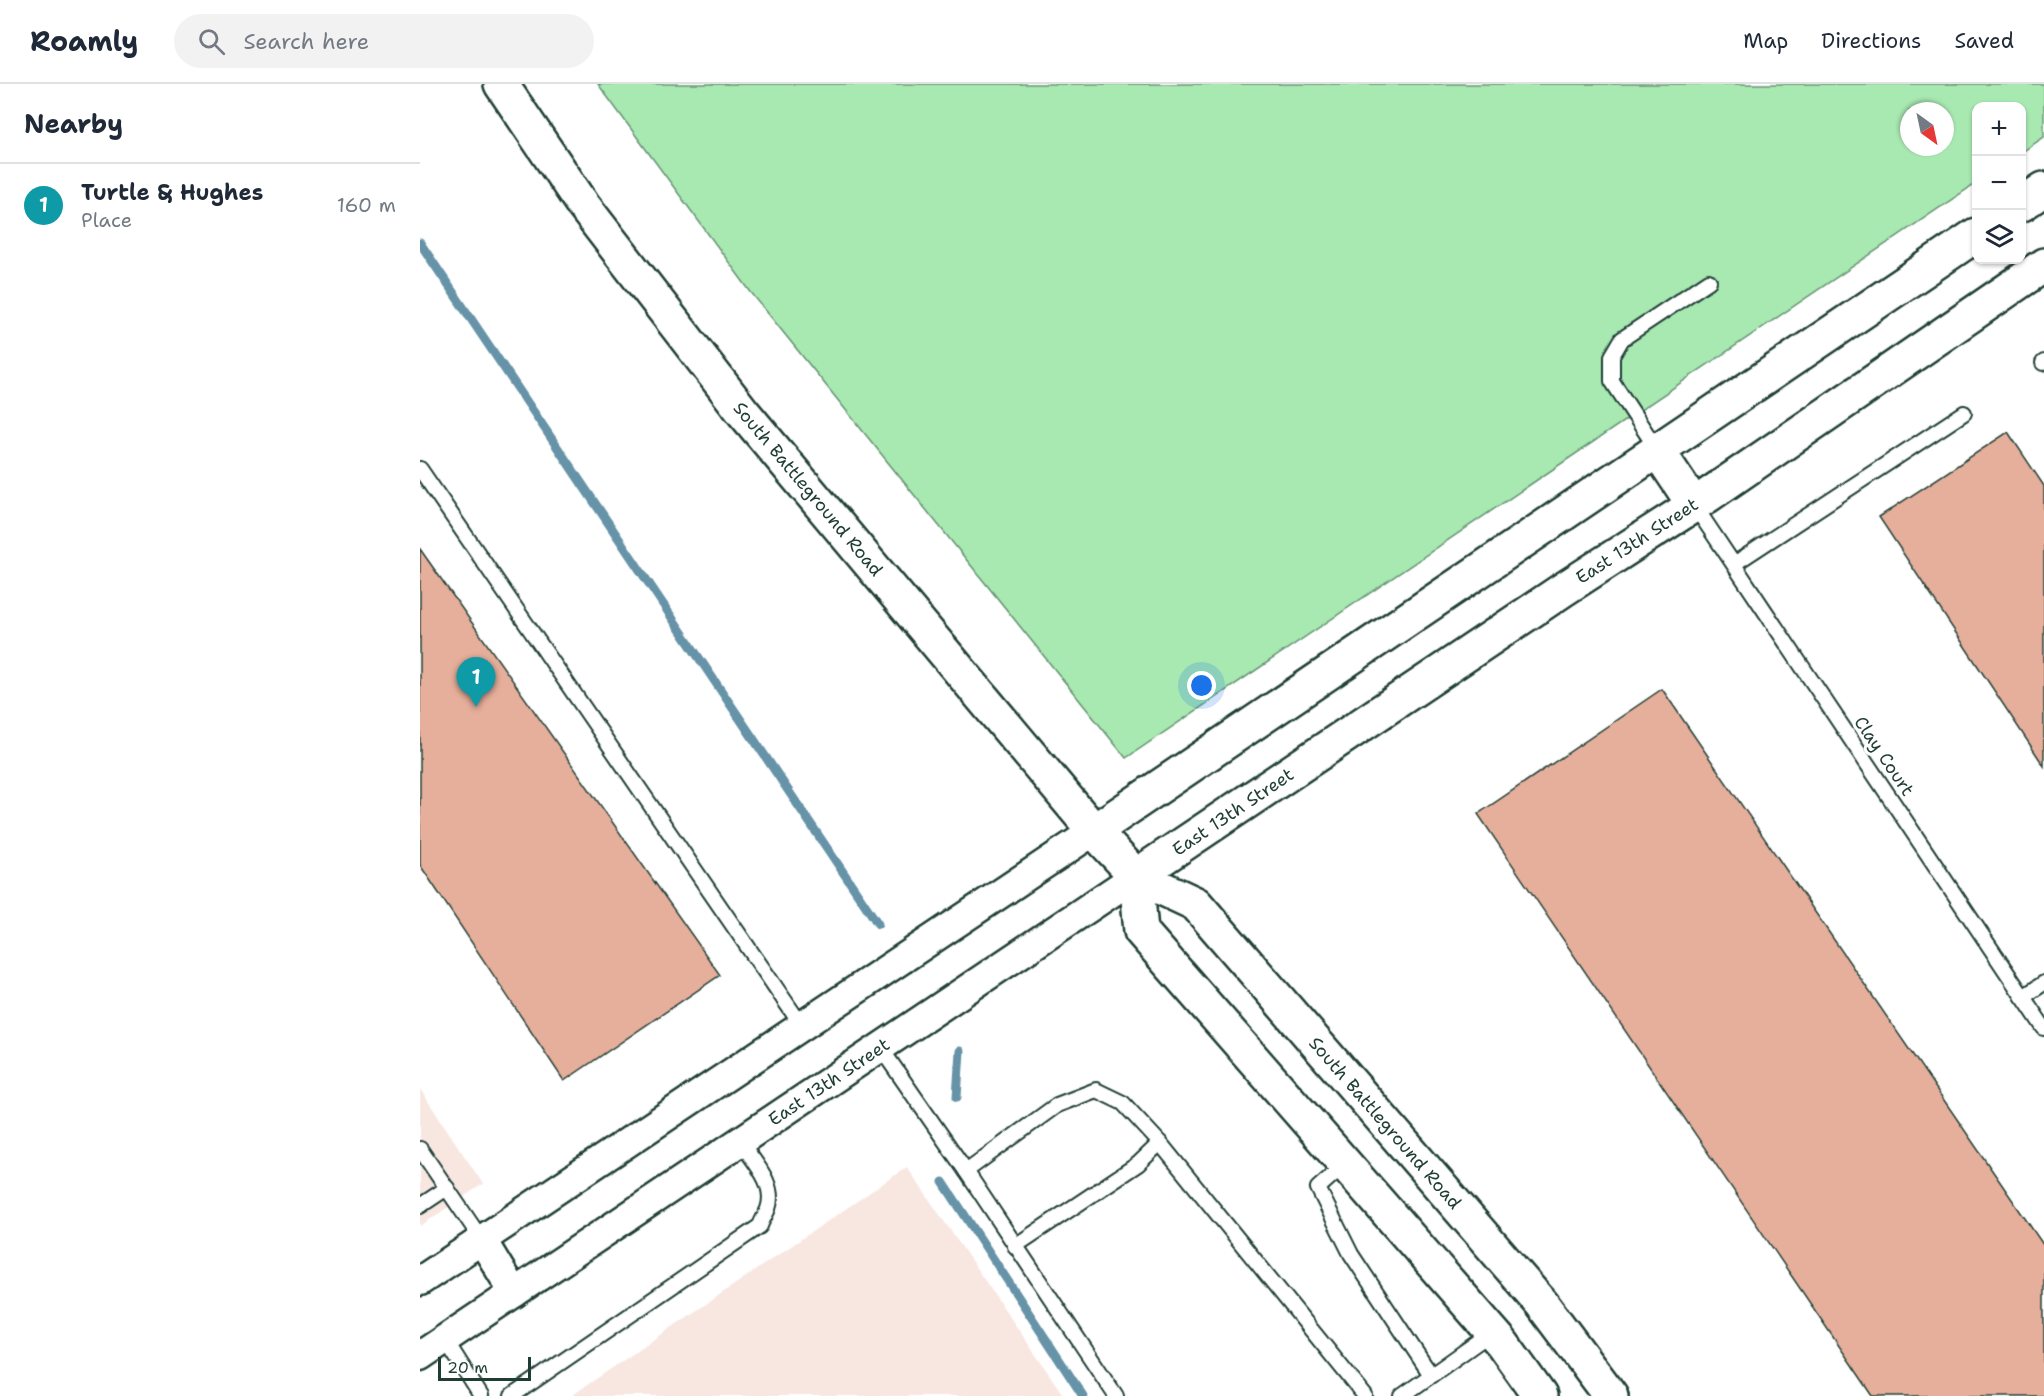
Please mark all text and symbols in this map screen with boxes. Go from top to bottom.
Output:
search box [174,14,594,68]
text: Roamly [30,22,138,60]
icon: search [195,25,228,58]
text: Search here [243,27,369,56]
text: Map [1743,27,1788,55]
text: Directions [1821,27,1921,55]
text: Saved [1954,27,2014,55]
north arrow [1900,102,1954,156]
map controls [1972,102,2026,264]
button: + [1972,102,2026,156]
text: Nearby [24,106,123,141]
button: − [1972,156,2026,210]
text: Turtle & Hughes [81,178,263,207]
text: 1 [39,192,48,218]
text: 160 m [337,192,396,218]
text: Place [81,207,132,233]
button: layers [1972,210,2026,264]
street label: South Battleground Road [728,397,888,581]
street label: East 13th Street [1571,492,1703,590]
pin: 1 [456,658,496,707]
your location [1187,671,1216,700]
street label: Clay Court [1849,711,1920,801]
street label: East 13th Street [1168,762,1298,862]
street label: East 13th Street [764,1032,894,1132]
street label: South Battleground Road [1303,1032,1467,1214]
scale bar [438,1354,531,1382]
text: 20 m [447,1357,488,1378]

